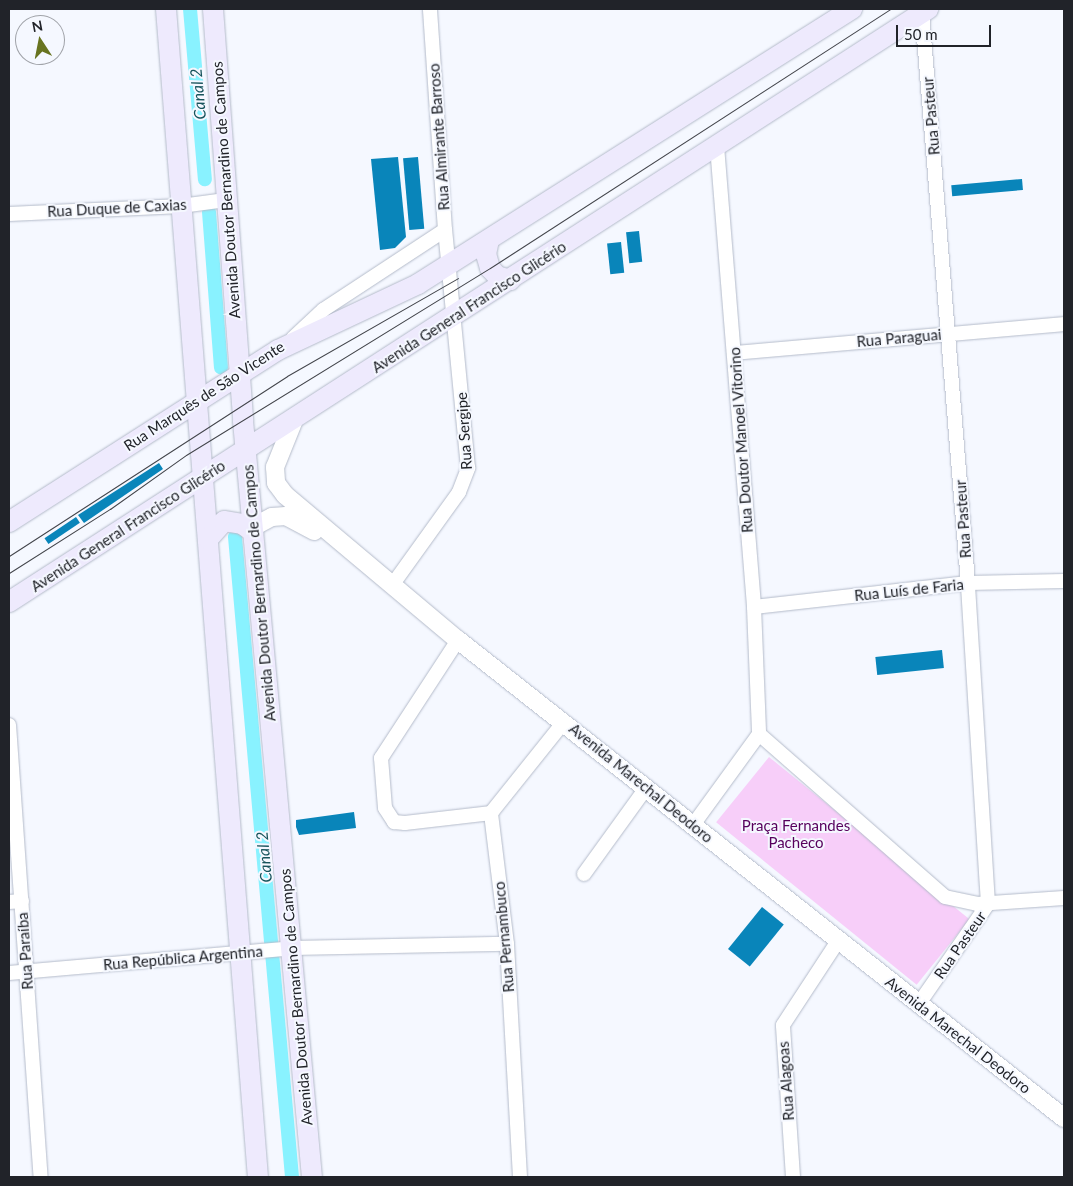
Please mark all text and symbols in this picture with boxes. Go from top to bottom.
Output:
north arrow [15,15,65,65]
scale bar [898,15,993,47]
text: N [30,16,44,35]
text: 50 m [904,25,938,43]
street label: Avenida Doutor Bernardino de Campos [208,61,244,319]
street label: Rua Almirante Barroso [425,63,453,211]
water label: Canal 2 [186,68,210,120]
street label: Rua Pasteur [919,76,943,156]
street label: Rua Duque de Caxias [47,195,187,221]
street label: Avenida General Francisco Glicério [368,237,570,377]
street label: Rua Paraguai [856,325,942,351]
street label: Rua Marquês de São Vicente [120,337,288,455]
street label: Rua Doutor Manoel Vitorino [726,346,756,534]
street label: Rua Sergipe [452,392,476,470]
street label: Avenida General Francisco Glicério [27,456,229,596]
street label: Avenida Doutor Bernardino de Campos [239,464,279,722]
street label: Rua Pasteur [951,479,975,559]
street label: Rua Luís de Faria [853,575,965,605]
street label: Avenida Marechal Deodoro [566,720,716,846]
park label: Praça Fernandes Pacheco [742,816,850,851]
water label: Canal 2 [252,831,276,883]
street label: Avenida Doutor Bernardino de Campos [276,868,316,1126]
street label: Rua Pernambuco [490,881,518,993]
street label: Rua Pasteur [930,908,990,982]
street label: Rua Paraíba [13,912,37,990]
street label: Rua República Argentina [102,942,264,974]
street label: Avenida Marechal Deodoro [882,973,1034,1097]
street label: Rua Alagoas [774,1040,798,1122]

